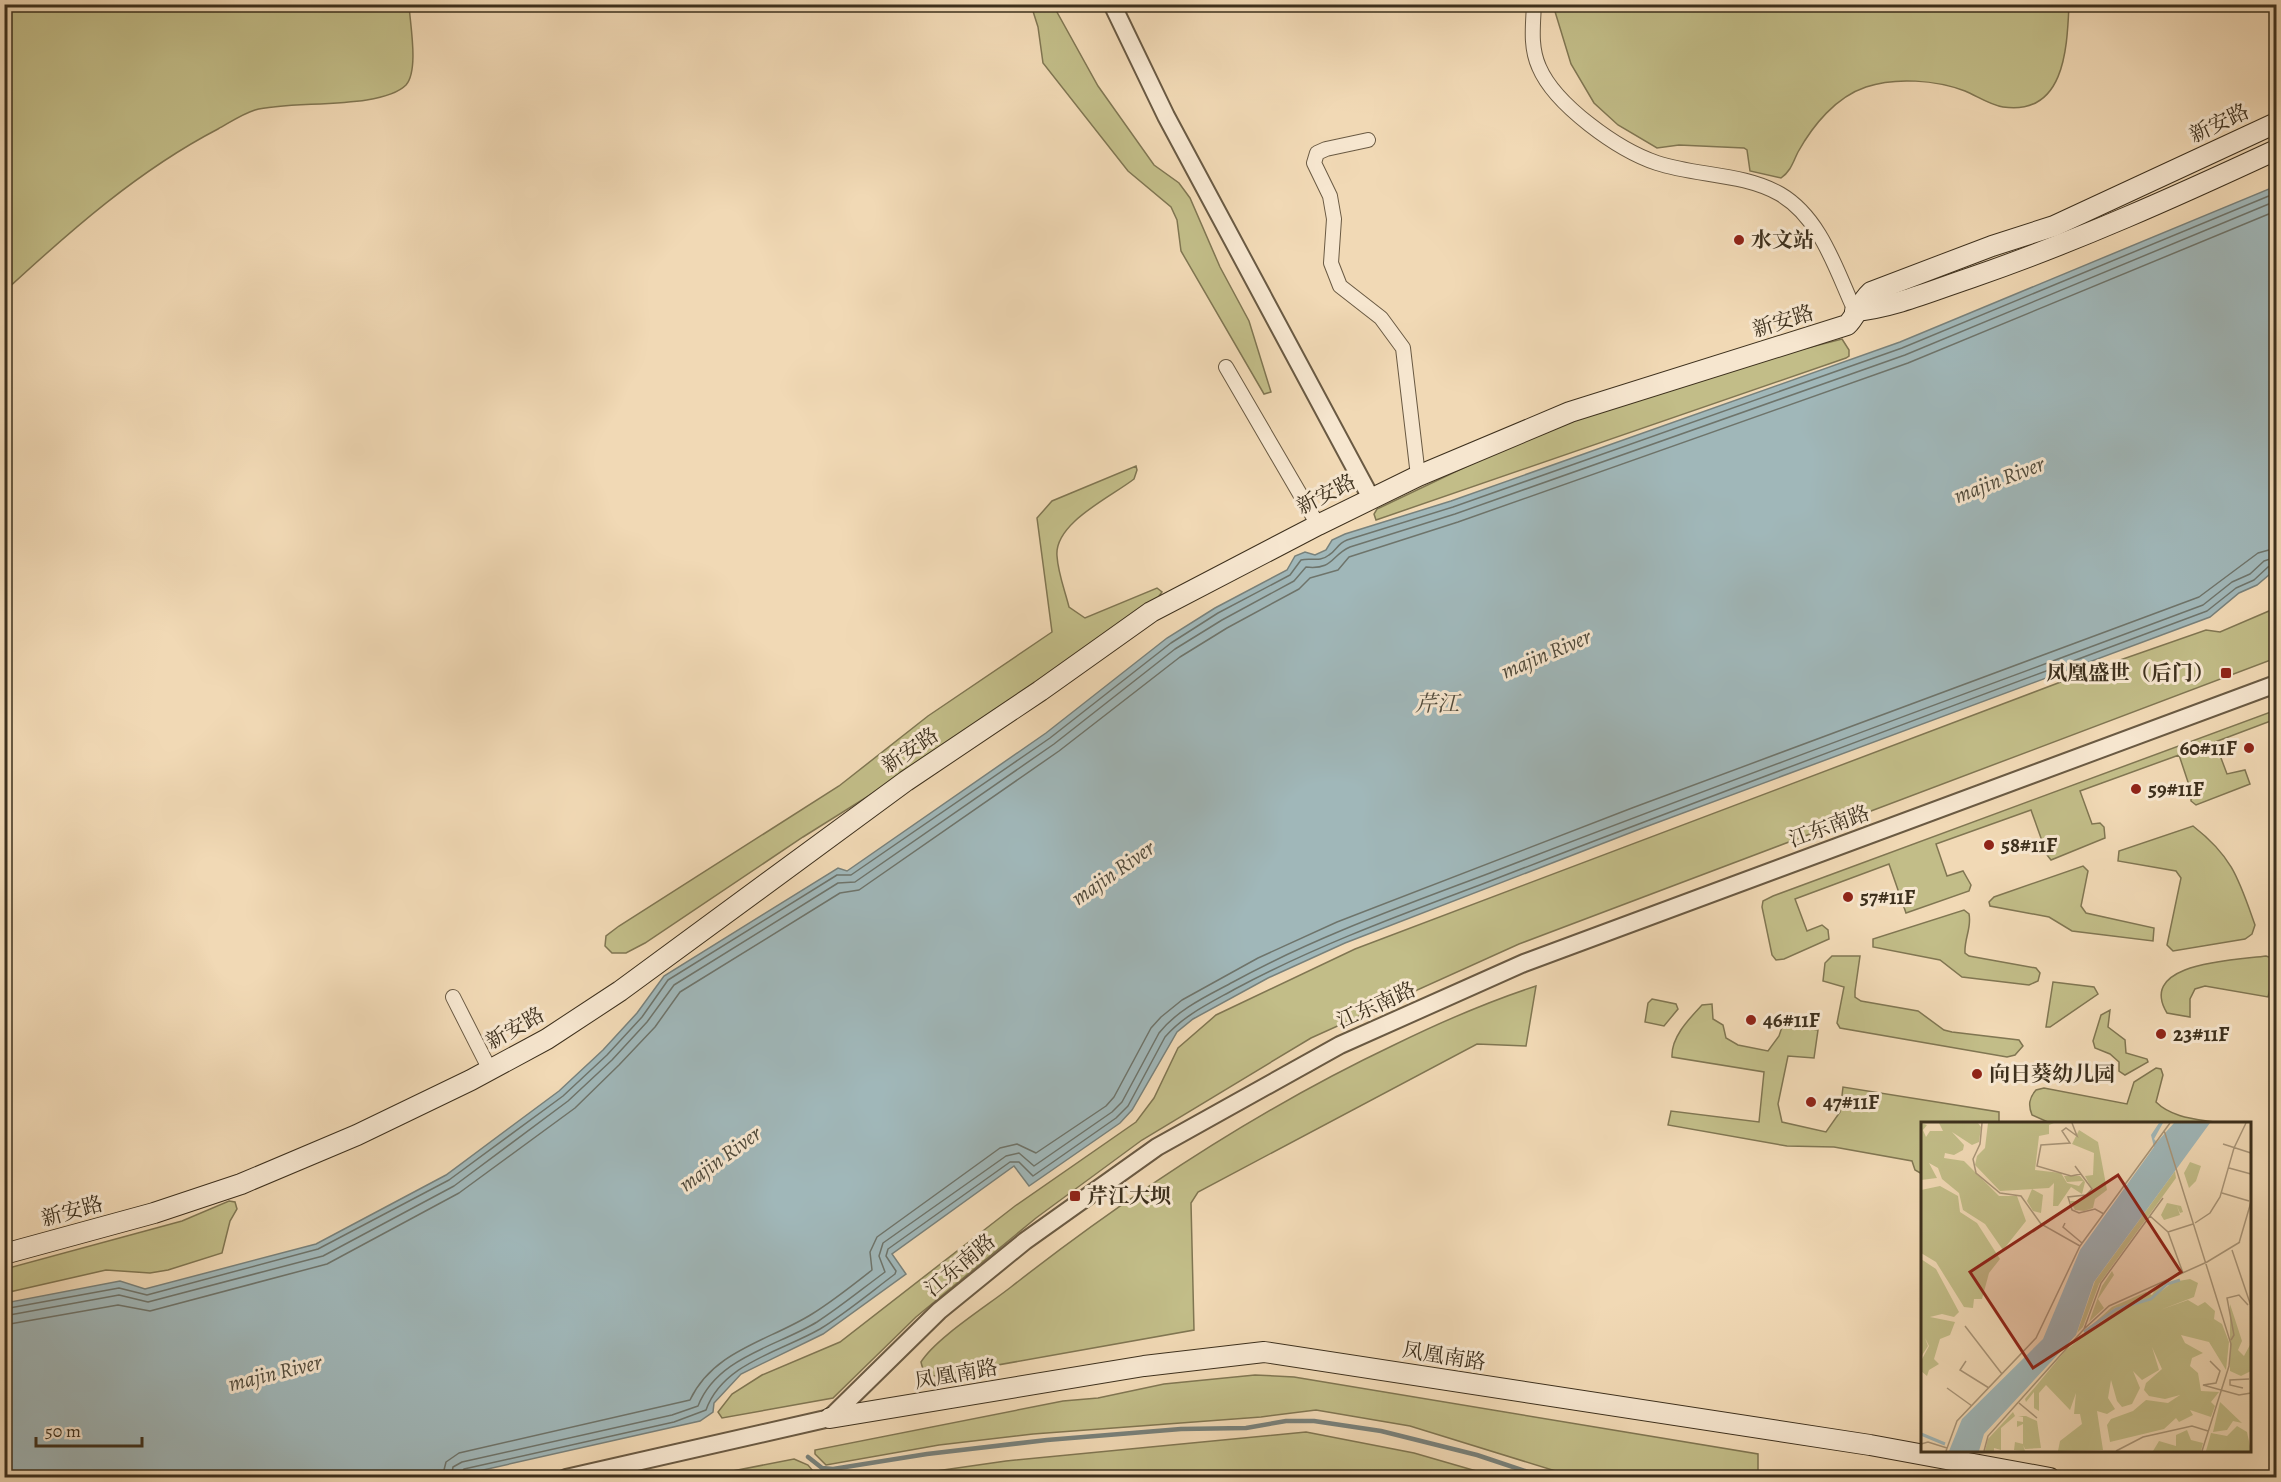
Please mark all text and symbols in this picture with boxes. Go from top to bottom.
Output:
street label: 新安路 [2185,97,2253,149]
place label: 水文站 [1751,226,1814,254]
marker: 水文站 [1732,233,1746,247]
street label: 新安路 [1749,298,1817,344]
water label: majin River [1949,448,2050,511]
street label: 新安路 [1292,467,1360,521]
water label: majin River [1496,621,1597,686]
place label: 凤凰盛世（后门） [2046,659,2214,687]
marker: 凤凰盛世（后门） [2219,666,2233,680]
water label: 芹江 [1415,689,1462,719]
street label: 新安路 [876,721,944,779]
place label: 60#11F [2179,734,2238,762]
marker: 60#11F [2242,741,2256,755]
place label: 59#11F [2148,775,2205,803]
marker: 59#11F [2129,782,2143,796]
street label: 江东南路 [1785,798,1873,854]
place label: 58#11F [2001,831,2058,859]
water label: majin River [1065,833,1162,913]
marker: 58#11F [1982,838,1996,852]
place label: 57#11F [1860,883,1916,911]
marker: 57#11F [1841,890,1855,904]
street label: 江东南路 [1332,975,1420,1035]
street label: 新安路 [481,1000,549,1056]
place label: 46#11F [1763,1006,1821,1034]
marker: 46#11F [1744,1013,1758,1027]
place label: 23#11F [2173,1020,2230,1048]
marker: 23#11F [2154,1027,2168,1041]
place label: 向日葵幼儿园 [1989,1060,2115,1088]
marker: 向日葵幼儿园 [1970,1067,1984,1081]
place label: 47#11F [1823,1088,1880,1116]
marker: 47#11F [1804,1095,1818,1109]
water label: majin River [673,1118,768,1199]
inset map [1921,1122,2251,1452]
place label: 芹江大坝 [1087,1182,1171,1210]
street label: 新安路 [38,1189,106,1233]
marker: 芹江大坝 [1068,1189,1082,1203]
street label: 江东南路 [919,1227,1001,1303]
street label: 凤凰南路 [1400,1336,1488,1376]
water label: majin River [225,1347,326,1399]
street label: 凤凰南路 [912,1353,1000,1395]
scale bar [36,1410,142,1448]
text: 50 m [45,1419,81,1443]

